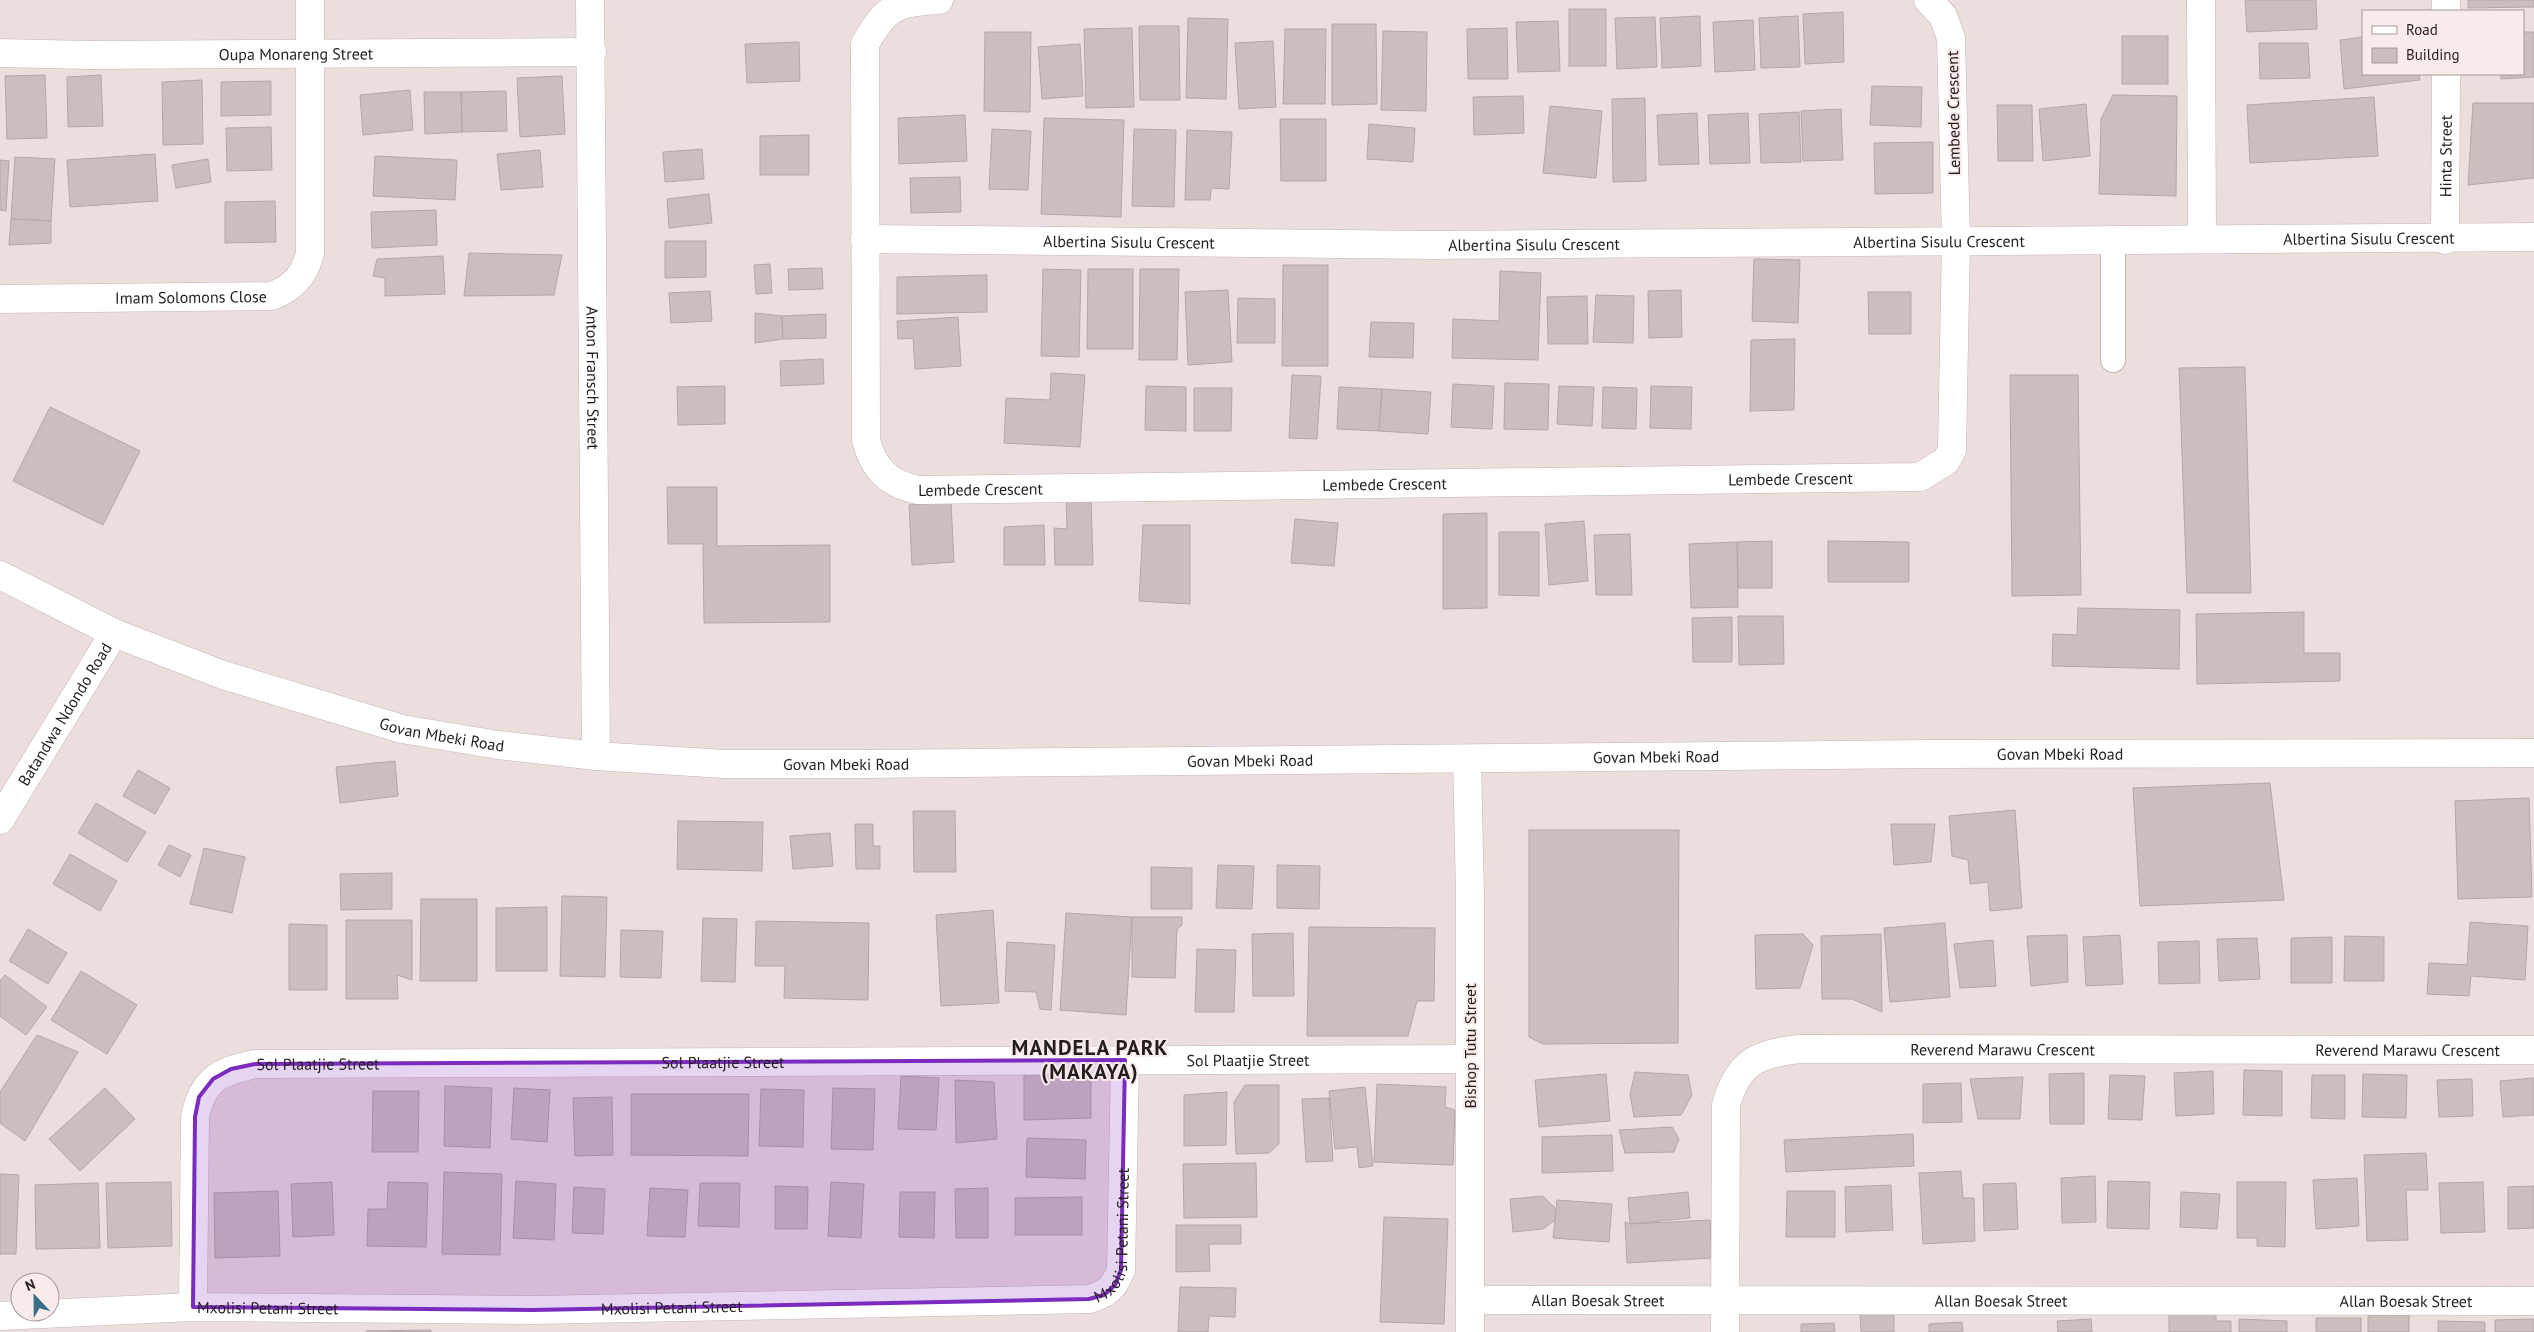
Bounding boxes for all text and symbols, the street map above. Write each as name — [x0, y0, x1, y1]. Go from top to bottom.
legend — [2362, 10, 2524, 75]
text: Road — [2406, 20, 2438, 39]
street label: Oupa Monareng Street — [219, 43, 374, 64]
text: Building — [2406, 45, 2460, 64]
street label: Lembede Crescent — [1942, 50, 1964, 175]
street label: Hinta Street — [2435, 114, 2456, 197]
street label: Albertina Sisulu Crescent — [2283, 228, 2455, 249]
street label: Albertina Sisulu Crescent — [1043, 231, 1215, 253]
street label: Albertina Sisulu Crescent — [1853, 231, 2025, 252]
street label: Albertina Sisulu Crescent — [1448, 234, 1620, 255]
street label: Imam Solomons Close — [115, 286, 267, 308]
street label: Anton Fransch Street — [582, 306, 604, 450]
street label: Lembede Crescent — [1728, 468, 1854, 489]
street label: Lembede Crescent — [1322, 473, 1448, 495]
street label: Lembede Crescent — [918, 478, 1044, 500]
street label: Batandwa Ndondo Road — [13, 639, 116, 789]
street label: Govan Mbeki Road — [377, 713, 505, 756]
street label: Govan Mbeki Road — [1997, 744, 2123, 764]
street label: Govan Mbeki Road — [1593, 746, 1719, 767]
street label: Govan Mbeki Road — [1187, 750, 1313, 771]
street label: Govan Mbeki Road — [783, 754, 909, 774]
street label: Bishop Tutu Street — [1460, 983, 1480, 1109]
district label: MANDELA PARK (MAKAYA) — [1012, 1034, 1168, 1085]
street label: Reverend Marawu Crescent — [1910, 1039, 2096, 1059]
street label: Reverend Marawu Crescent — [2315, 1040, 2501, 1060]
street label: Sol Plaatjie Street — [1187, 1050, 1310, 1070]
street label: Sol Plaatjie Street — [662, 1052, 785, 1072]
street label: Sol Plaatjie Street — [257, 1053, 380, 1074]
street label: Mxolisi Petani Street — [1091, 1167, 1133, 1307]
north arrow — [10, 1272, 60, 1322]
text: N — [22, 1275, 38, 1295]
street label: Allan Boesak Street — [1532, 1290, 1665, 1310]
street label: Allan Boesak Street — [1935, 1290, 2068, 1311]
street label: Allan Boesak Street — [2340, 1291, 2473, 1311]
street label: Mxolisi Petani Street — [601, 1296, 743, 1319]
street label: Mxolisi Petani Street — [197, 1297, 339, 1318]

